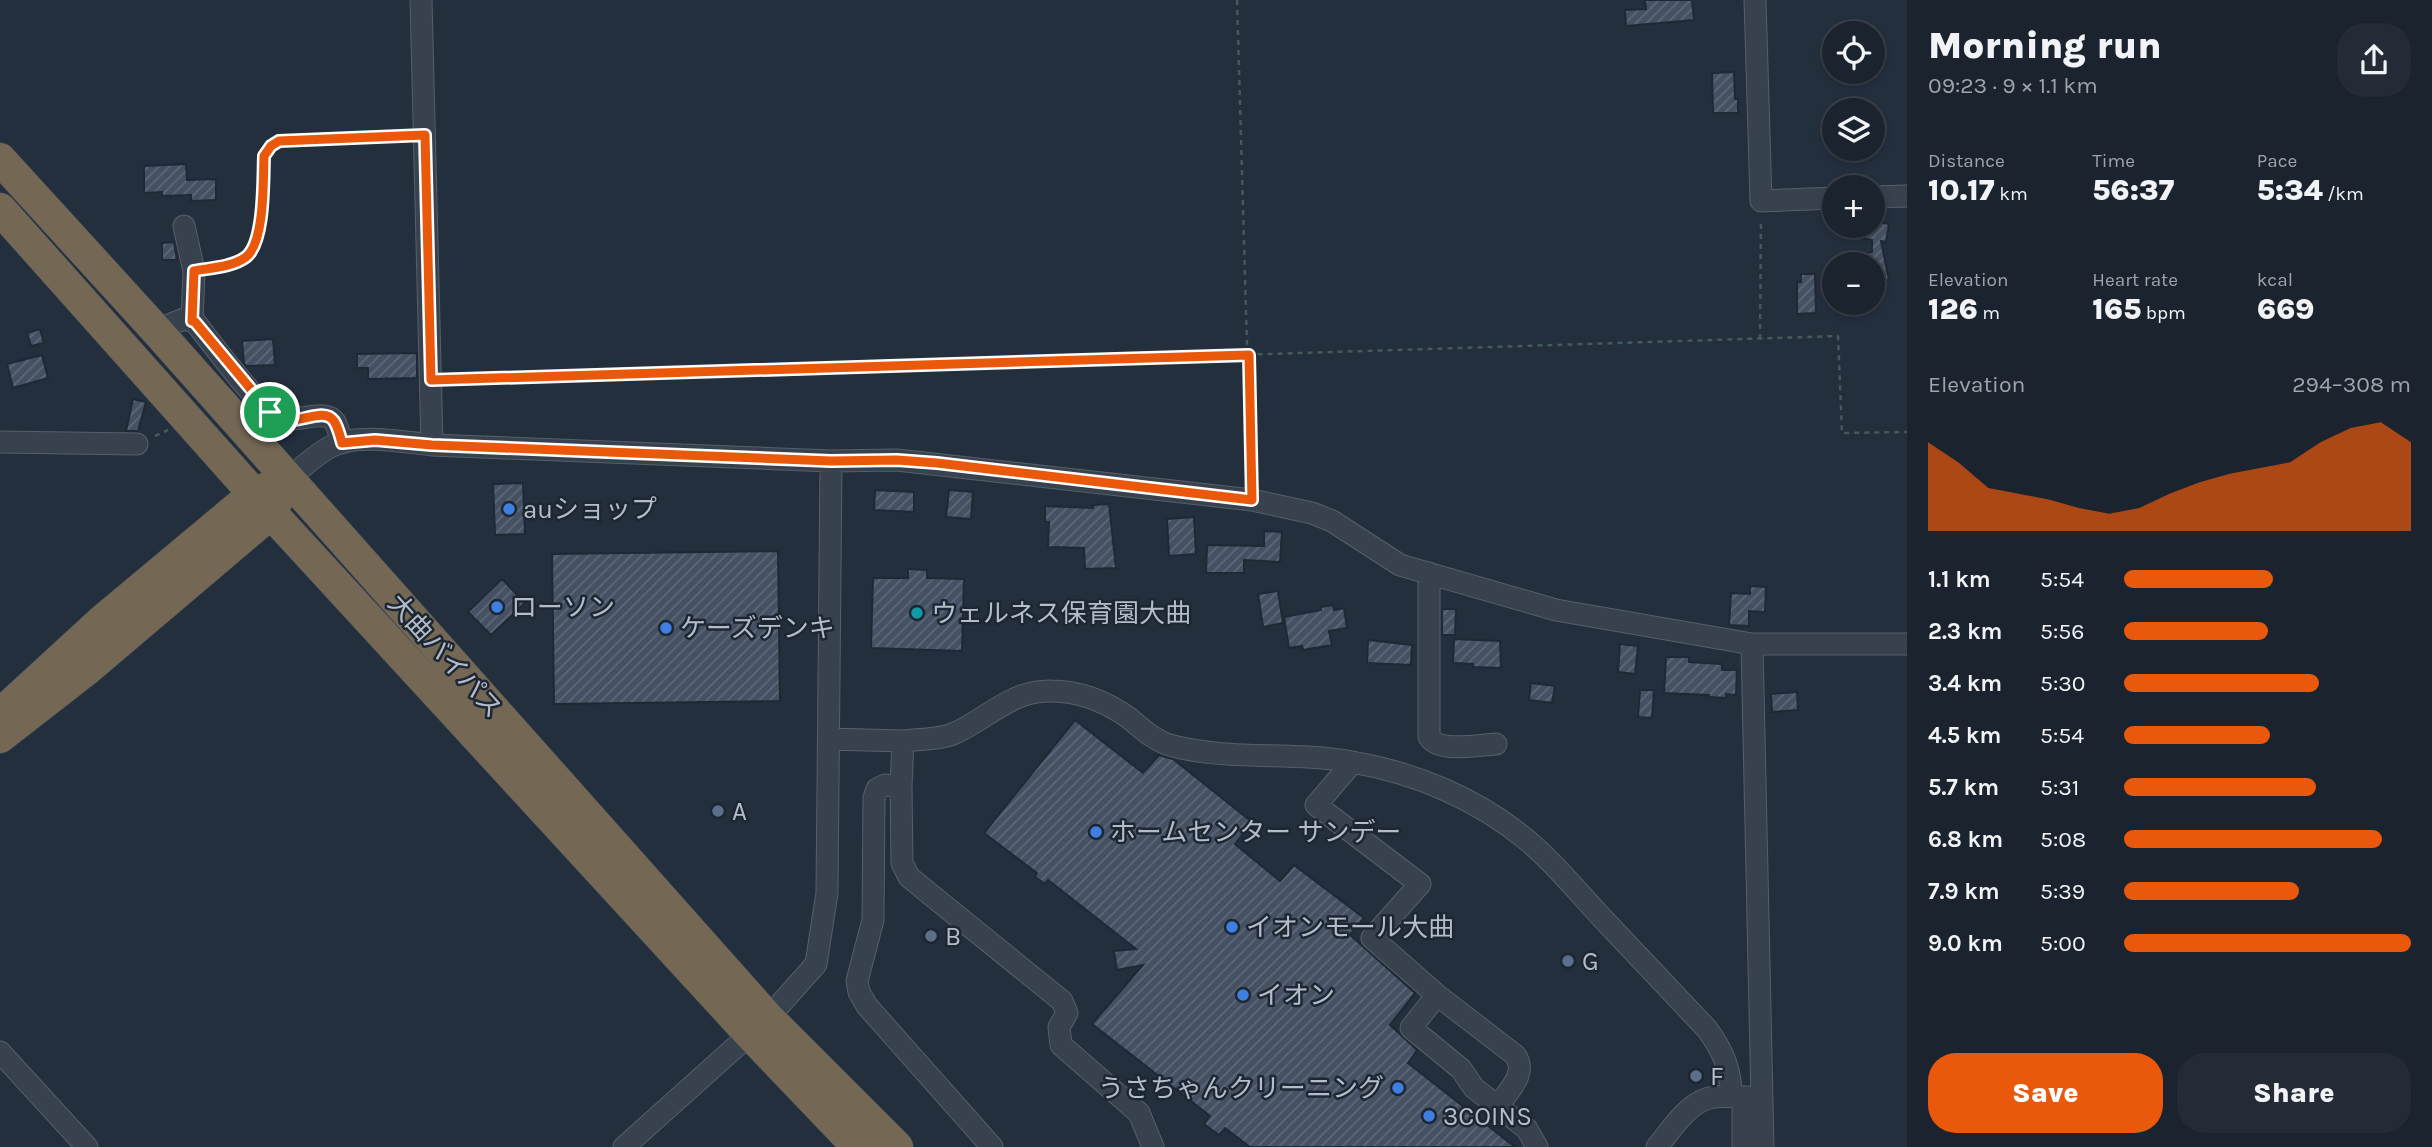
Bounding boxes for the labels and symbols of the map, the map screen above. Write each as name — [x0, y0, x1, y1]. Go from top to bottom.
pin — [240, 382, 300, 442]
place label: auショップ — [523, 494, 657, 525]
marker: auショップ — [501, 501, 517, 517]
street label: 大曲バイパス — [381, 588, 509, 724]
place label: ローソン — [511, 592, 615, 623]
place label: ウェルネス保育園大曲 — [931, 598, 1191, 629]
marker: ローソン — [489, 599, 505, 615]
marker: ウェルネス保育園大曲 — [909, 605, 925, 621]
place label: ケーズデンキ — [680, 613, 835, 644]
marker: ケーズデンキ — [658, 620, 674, 636]
place label: A — [732, 796, 747, 827]
marker: A — [710, 803, 726, 819]
place label: ホームセンター サンデー — [1110, 817, 1401, 848]
marker: ホームセンター サンデー — [1088, 824, 1104, 840]
place label: イオンモール大曲 — [1246, 912, 1454, 943]
marker: イオンモール大曲 — [1224, 919, 1240, 935]
place label: B — [945, 921, 961, 952]
marker: B — [923, 928, 939, 944]
place label: G — [1582, 946, 1599, 977]
marker: G — [1560, 953, 1576, 969]
place label: イオン — [1257, 980, 1335, 1011]
marker: イオン — [1235, 987, 1251, 1003]
place label: F — [1710, 1061, 1724, 1092]
marker: F — [1688, 1068, 1704, 1084]
place label: うさちゃんクリーニング — [1098, 1073, 1384, 1104]
marker: うさちゃんクリーニング — [1390, 1080, 1406, 1096]
place label: 3COINS — [1443, 1101, 1532, 1132]
marker: 3COINS — [1421, 1108, 1437, 1124]

